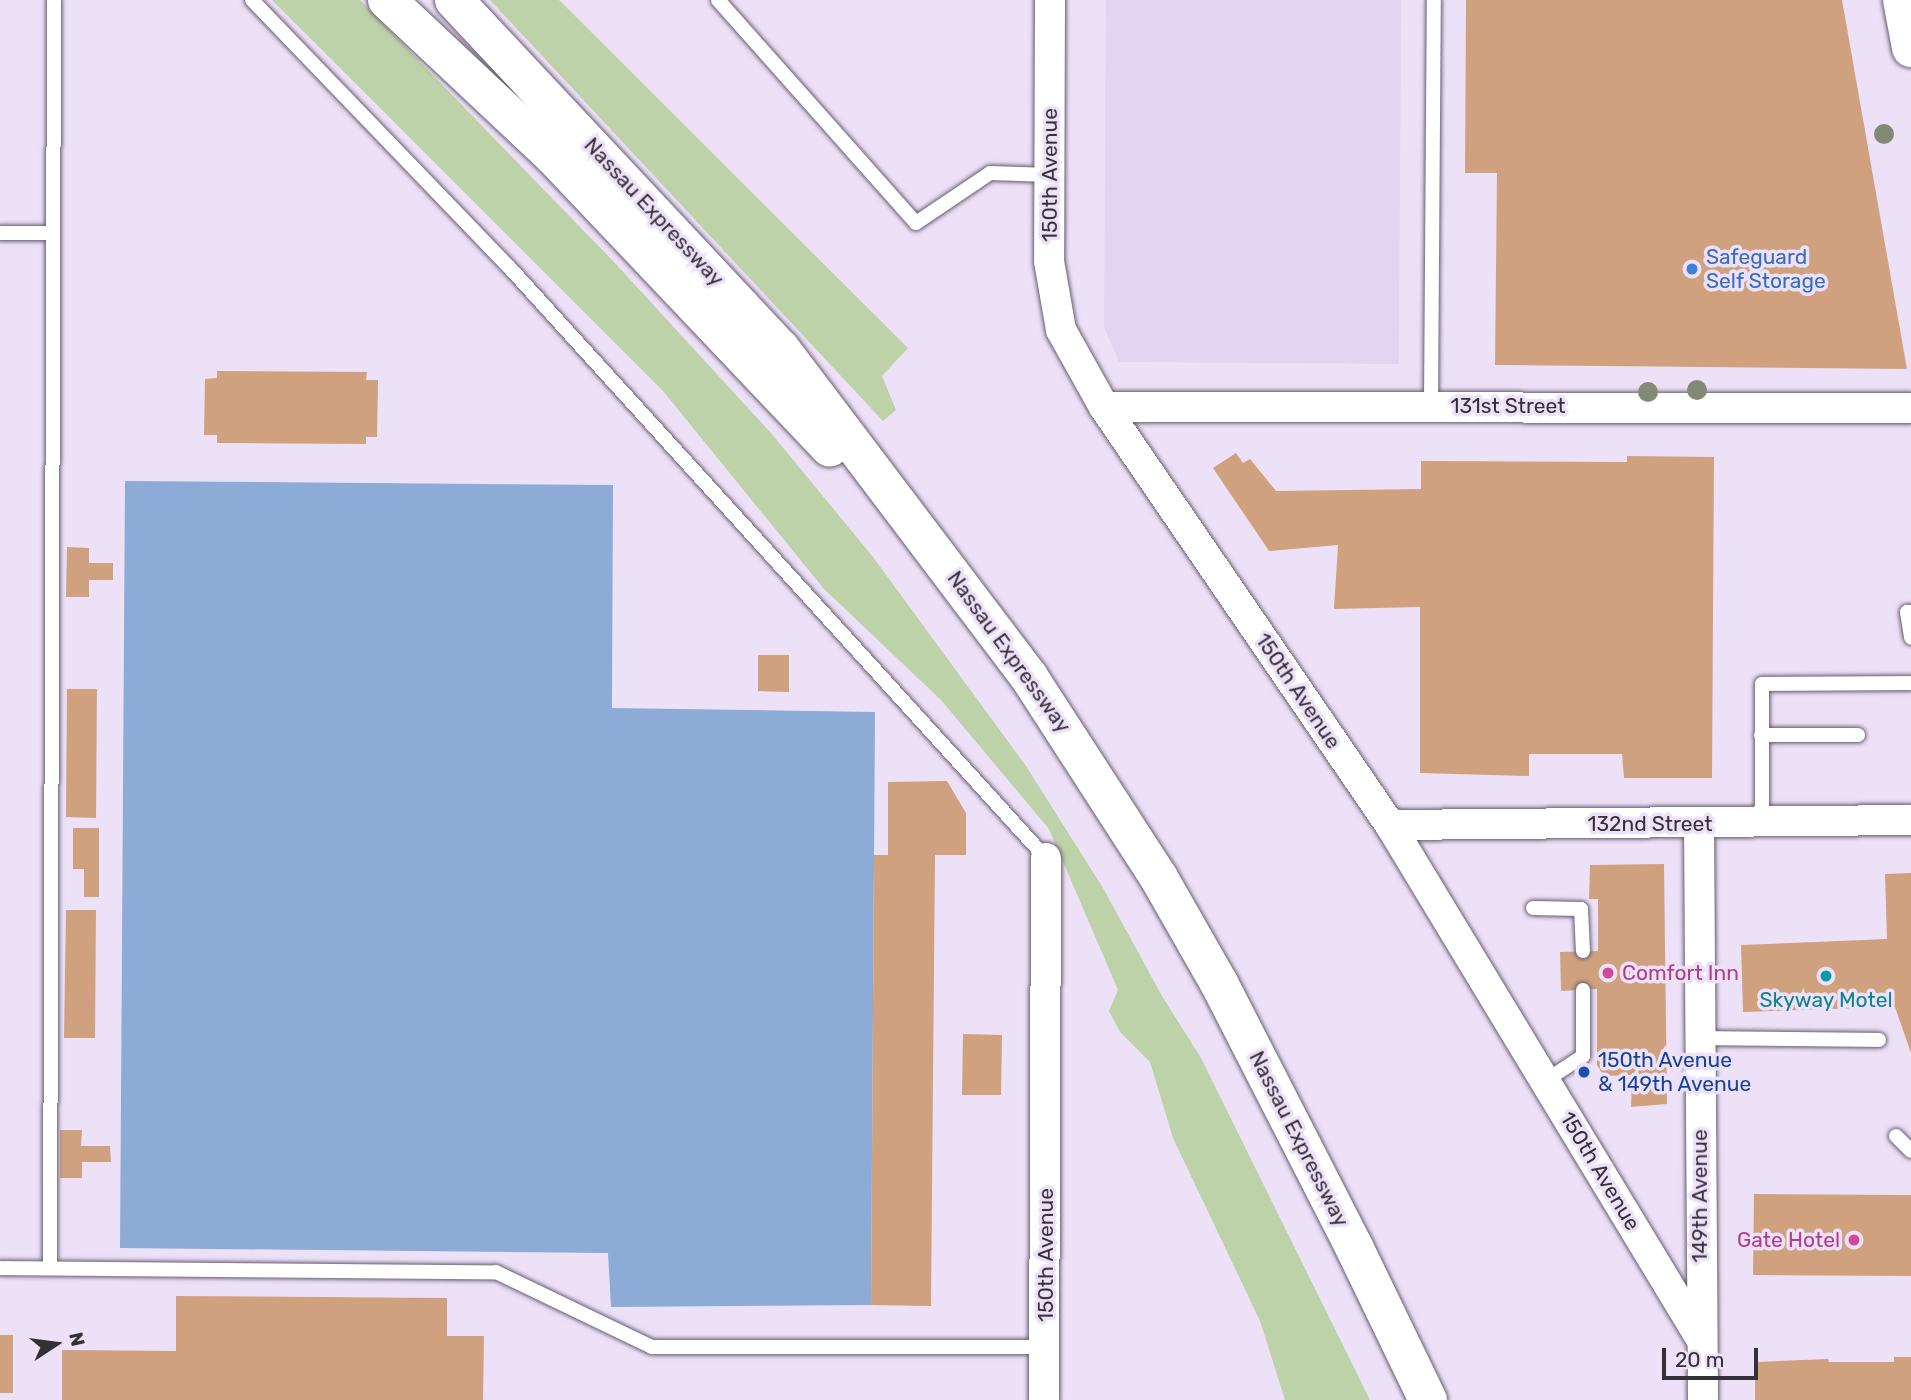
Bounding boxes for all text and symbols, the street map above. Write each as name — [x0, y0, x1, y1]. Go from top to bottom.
street label: 150th Avenue — [1037, 108, 1063, 242]
street label: Nassau Expressway — [579, 133, 729, 291]
place label: Safeguard Self Storage — [1706, 244, 1826, 294]
marker: Safeguard Self Storage — [1684, 261, 1700, 277]
street label: 131st Street — [1451, 393, 1565, 419]
street label: Nassau Expressway — [942, 566, 1076, 738]
street label: 150th Avenue — [1250, 628, 1346, 754]
street label: 132nd Street — [1587, 811, 1713, 837]
place label: Comfort Inn — [1622, 960, 1739, 986]
marker: Comfort Inn — [1600, 965, 1616, 981]
marker: Skyway Motel — [1818, 968, 1834, 984]
place label: Skyway Motel — [1759, 987, 1893, 1013]
street label: Nassau Expressway — [1244, 1047, 1354, 1231]
place label: 150th Avenue & 149th Avenue — [1598, 1047, 1752, 1097]
marker: 150th Avenue & 149th Avenue — [1576, 1064, 1592, 1080]
street label: 150th Avenue — [1555, 1107, 1645, 1235]
street label: 149th Avenue — [1687, 1129, 1713, 1263]
street label: 150th Avenue — [1033, 1188, 1059, 1322]
place label: Gate Hotel — [1737, 1227, 1840, 1253]
marker: Gate Hotel — [1846, 1232, 1862, 1248]
north arrow — [21, 1309, 91, 1379]
text: N — [64, 1330, 90, 1348]
scale bar — [1666, 1334, 1762, 1378]
text: 20 m — [1675, 1347, 1724, 1372]

